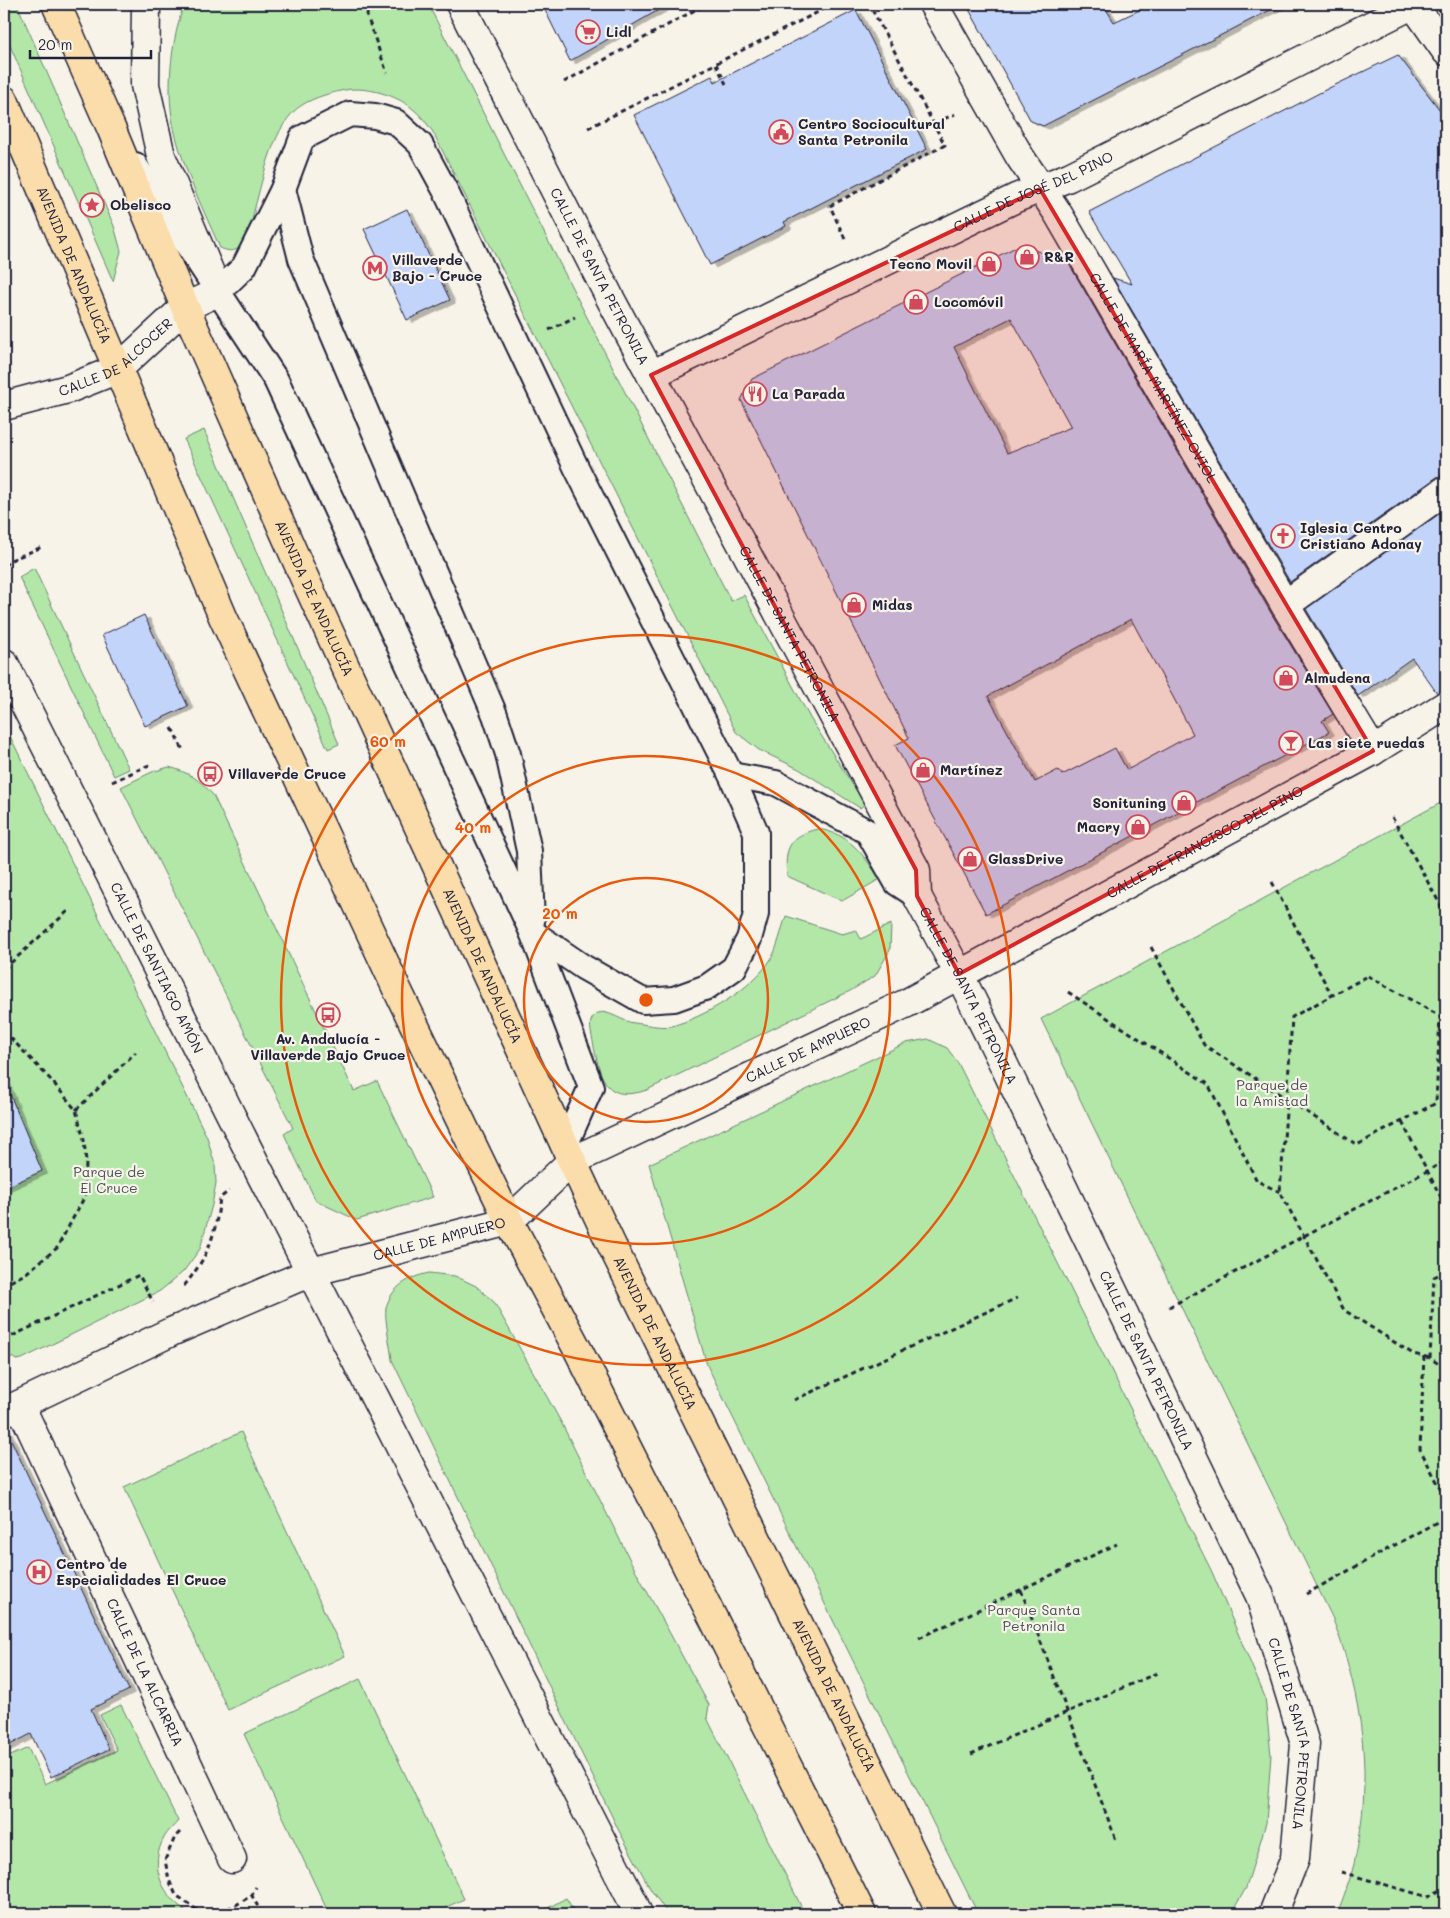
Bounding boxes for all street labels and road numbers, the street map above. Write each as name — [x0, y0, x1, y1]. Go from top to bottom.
street label: CALLE DE JOSÉ DEL PINO — [950, 146, 1116, 236]
street label: AVENIDA DE ANDALUCÍA — [33, 183, 116, 346]
street label: CALLE DE SANTA PETRONILA — [546, 184, 654, 368]
street label: CALLE DE MARÍA MARTÍNEZ OVIOL — [1085, 269, 1222, 487]
street label: CALLE DE ALCOCER — [56, 313, 176, 400]
street label: AVENIDA DE ANDALUCÍA — [271, 517, 358, 679]
street label: CALLE DE SANTA PETRONILA — [735, 542, 845, 725]
street label: CALLE DE FRANCISCO DEL PINO — [1103, 780, 1306, 902]
street label: CALLE DE SANTIAGO AMÓN — [107, 879, 208, 1056]
street label: AVENIDA DE ANDALUCÍA — [439, 885, 527, 1046]
street label: CALLE DE SANTA PETRONILA — [915, 903, 1022, 1087]
street label: CALLE DE AMPUERO — [742, 1012, 873, 1087]
street label: CALLE DE AMPUERO — [371, 1212, 507, 1265]
street label: AVENIDA DE ANDALUCÍA — [610, 1253, 701, 1413]
street label: CALLE DE SANTA PETRONILA — [1095, 1267, 1198, 1453]
street label: CALLE DE LA ALCARRIA — [103, 1595, 188, 1749]
street label: AVENIDA DE ANDALUCÍA — [788, 1615, 880, 1775]
street label: CALLE DE SANTA PETRONILA — [1264, 1635, 1316, 1831]

